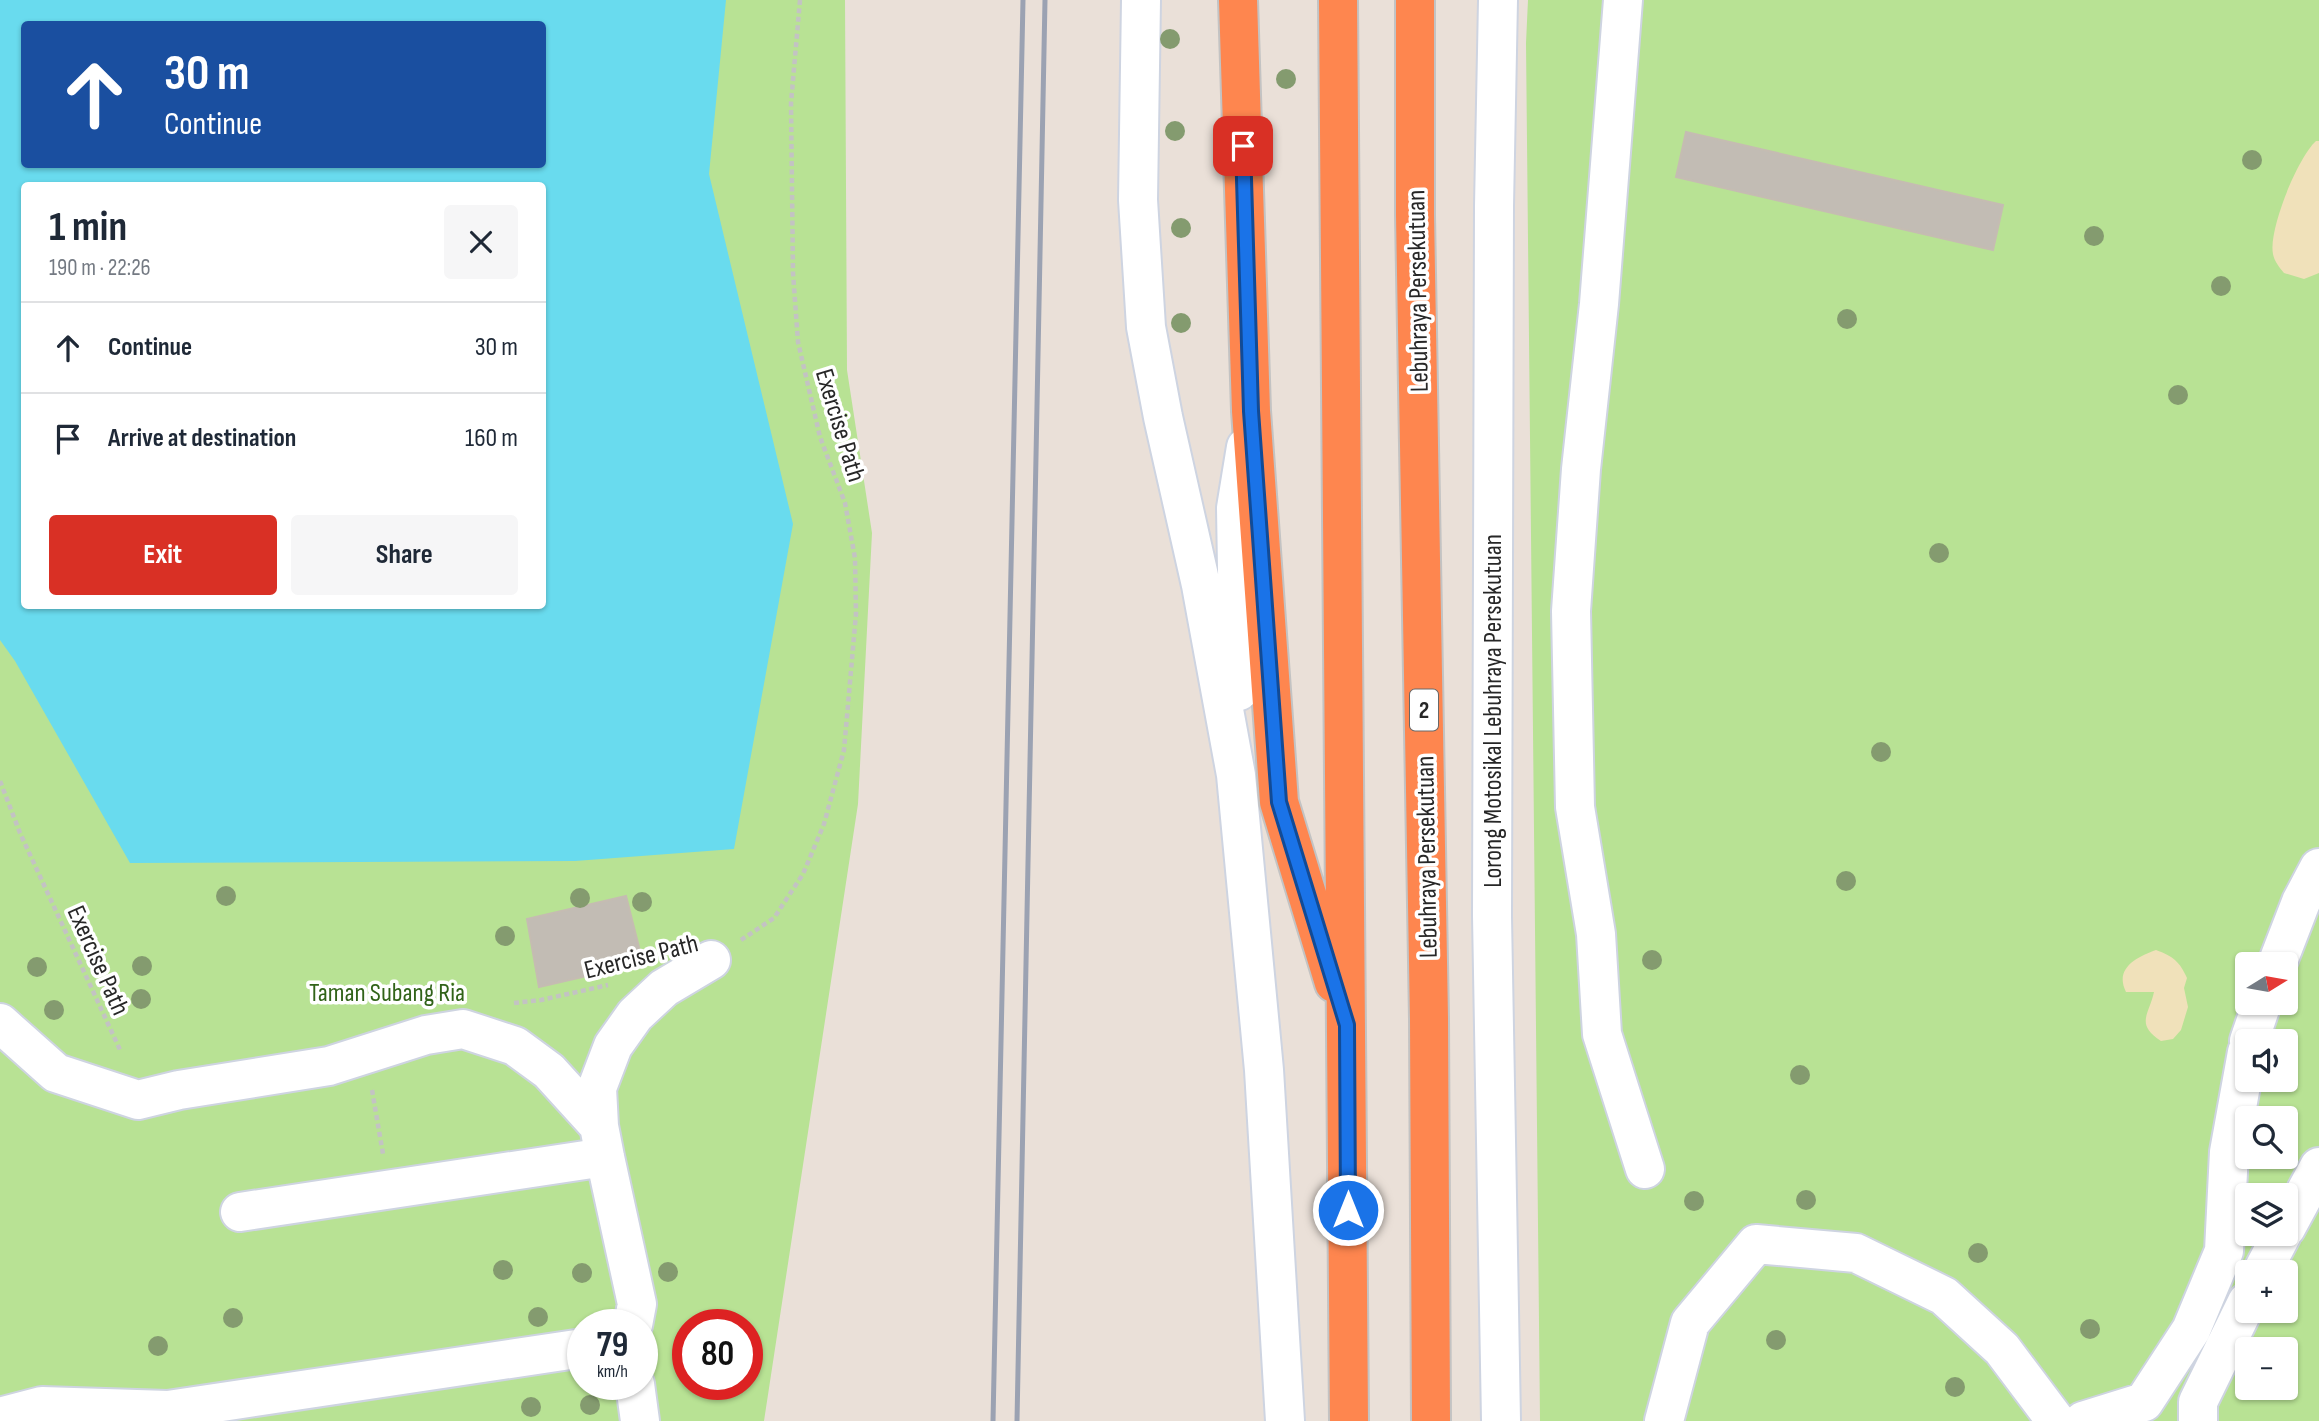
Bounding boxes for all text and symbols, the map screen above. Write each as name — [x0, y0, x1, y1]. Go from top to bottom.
text: 30 m — [164, 45, 249, 104]
icon: ahead — [49, 49, 140, 140]
text: Continue — [164, 105, 262, 144]
pin — [1213, 116, 1273, 176]
icon: arrive — [1224, 127, 1262, 165]
street label: Lebuhraya Persekutuan — [1401, 190, 1436, 392]
text: 1 min — [49, 202, 127, 253]
button: close — [444, 205, 518, 279]
text: 190 m · 22:26 — [49, 254, 151, 282]
icon: ahead — [49, 329, 87, 367]
text: Continue — [108, 332, 192, 363]
text: 30 m — [475, 332, 518, 363]
street label: Exercise Path — [808, 365, 871, 486]
icon: arrive — [49, 420, 87, 458]
text: Arrive at destination — [108, 423, 296, 454]
text: 160 m — [465, 423, 518, 454]
button: Exit — [49, 515, 277, 595]
button: Share — [291, 515, 518, 595]
street label: Lorong Motosikal Lebuhraya Persekutuan — [1478, 534, 1509, 888]
road number: 2 — [1410, 690, 1438, 730]
street label: Lebuhraya Persekutuan — [1410, 756, 1445, 958]
street label: Exercise Path — [60, 901, 135, 1020]
street label: Exercise Path — [581, 928, 702, 987]
north arrow — [2235, 952, 2298, 1015]
map controls — [2235, 952, 2298, 1400]
park label: Taman Subang Ria — [309, 978, 465, 1009]
button: sound — [2235, 1029, 2298, 1092]
button: search — [2235, 1106, 2298, 1169]
position arrow — [1311, 1173, 1385, 1247]
button: layers — [2235, 1183, 2298, 1246]
button: + — [2235, 1260, 2298, 1323]
speed limit sign: 80 — [672, 1309, 763, 1400]
text: 79 — [597, 1324, 628, 1367]
button: − — [2235, 1337, 2298, 1400]
text: km/h — [597, 1361, 628, 1382]

